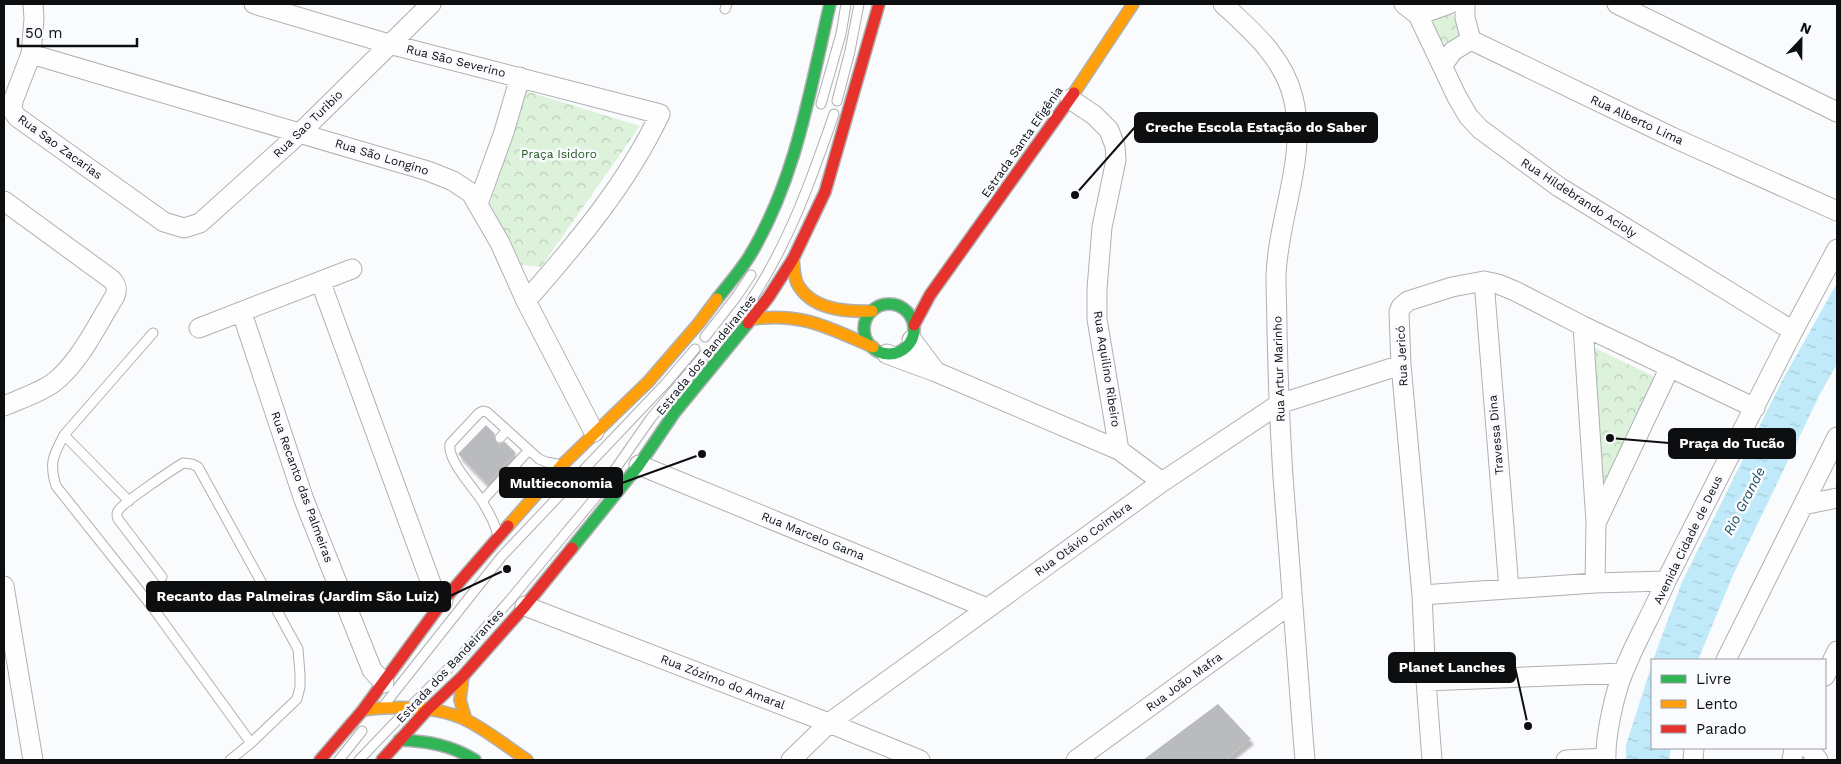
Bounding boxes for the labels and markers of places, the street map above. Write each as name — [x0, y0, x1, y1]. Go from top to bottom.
callout: Creche Escola Estação do Saber — [1135, 113, 1377, 142]
callout: Praça do Tucão — [1669, 429, 1795, 458]
callout: Multieconomia — [500, 468, 622, 497]
callout: Recanto das Palmeiras (Jardim São Luiz) — [147, 582, 450, 611]
callout: Planet Lanches — [1389, 653, 1515, 682]

